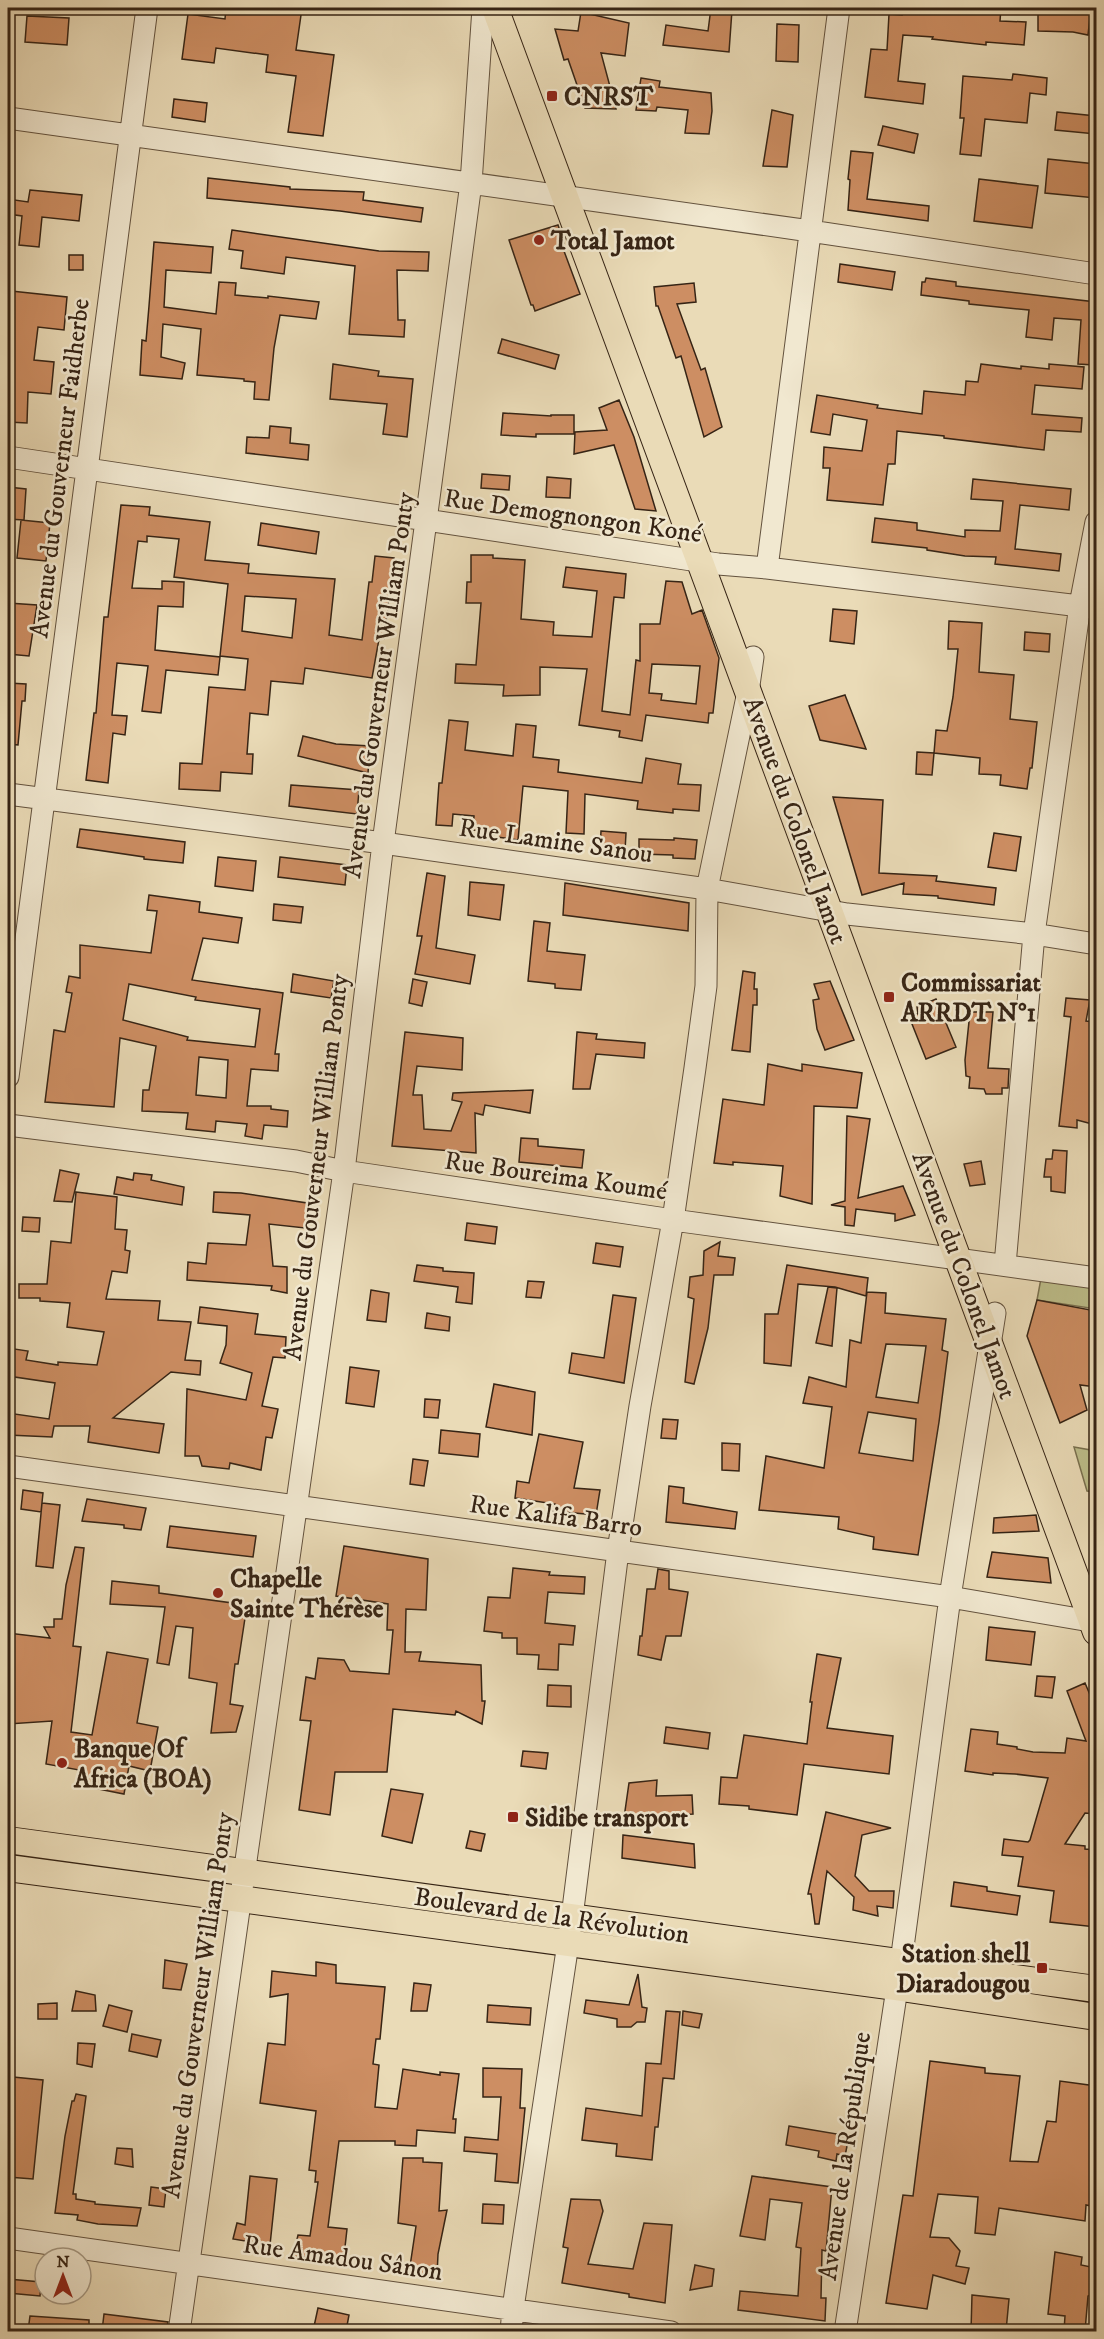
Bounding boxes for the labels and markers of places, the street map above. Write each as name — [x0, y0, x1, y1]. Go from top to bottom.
place label: CNRST — [564, 81, 654, 114]
marker: CNRST — [545, 89, 559, 103]
place label: Total Jamot — [550, 225, 675, 258]
marker: Total Jamot — [532, 233, 546, 247]
place label: Commissariat ARRDT N°1 — [900, 967, 1042, 1030]
marker: Commissariat ARRDT N°1 — [882, 990, 896, 1004]
place label: Chapelle Sainte Thérèse — [230, 1563, 384, 1626]
marker: Chapelle Sainte Thérèse — [211, 1586, 225, 1600]
place label: Banque Of Africa (BOA) — [73, 1733, 212, 1796]
marker: Banque Of Africa (BOA) — [55, 1756, 69, 1770]
place label: Sidibe transport — [525, 1802, 689, 1835]
marker: Sidibe transport — [506, 1810, 520, 1824]
place label: Station shell Diaradougou — [896, 1938, 1031, 2001]
marker: Station shell Diaradougou — [1035, 1961, 1049, 1975]

